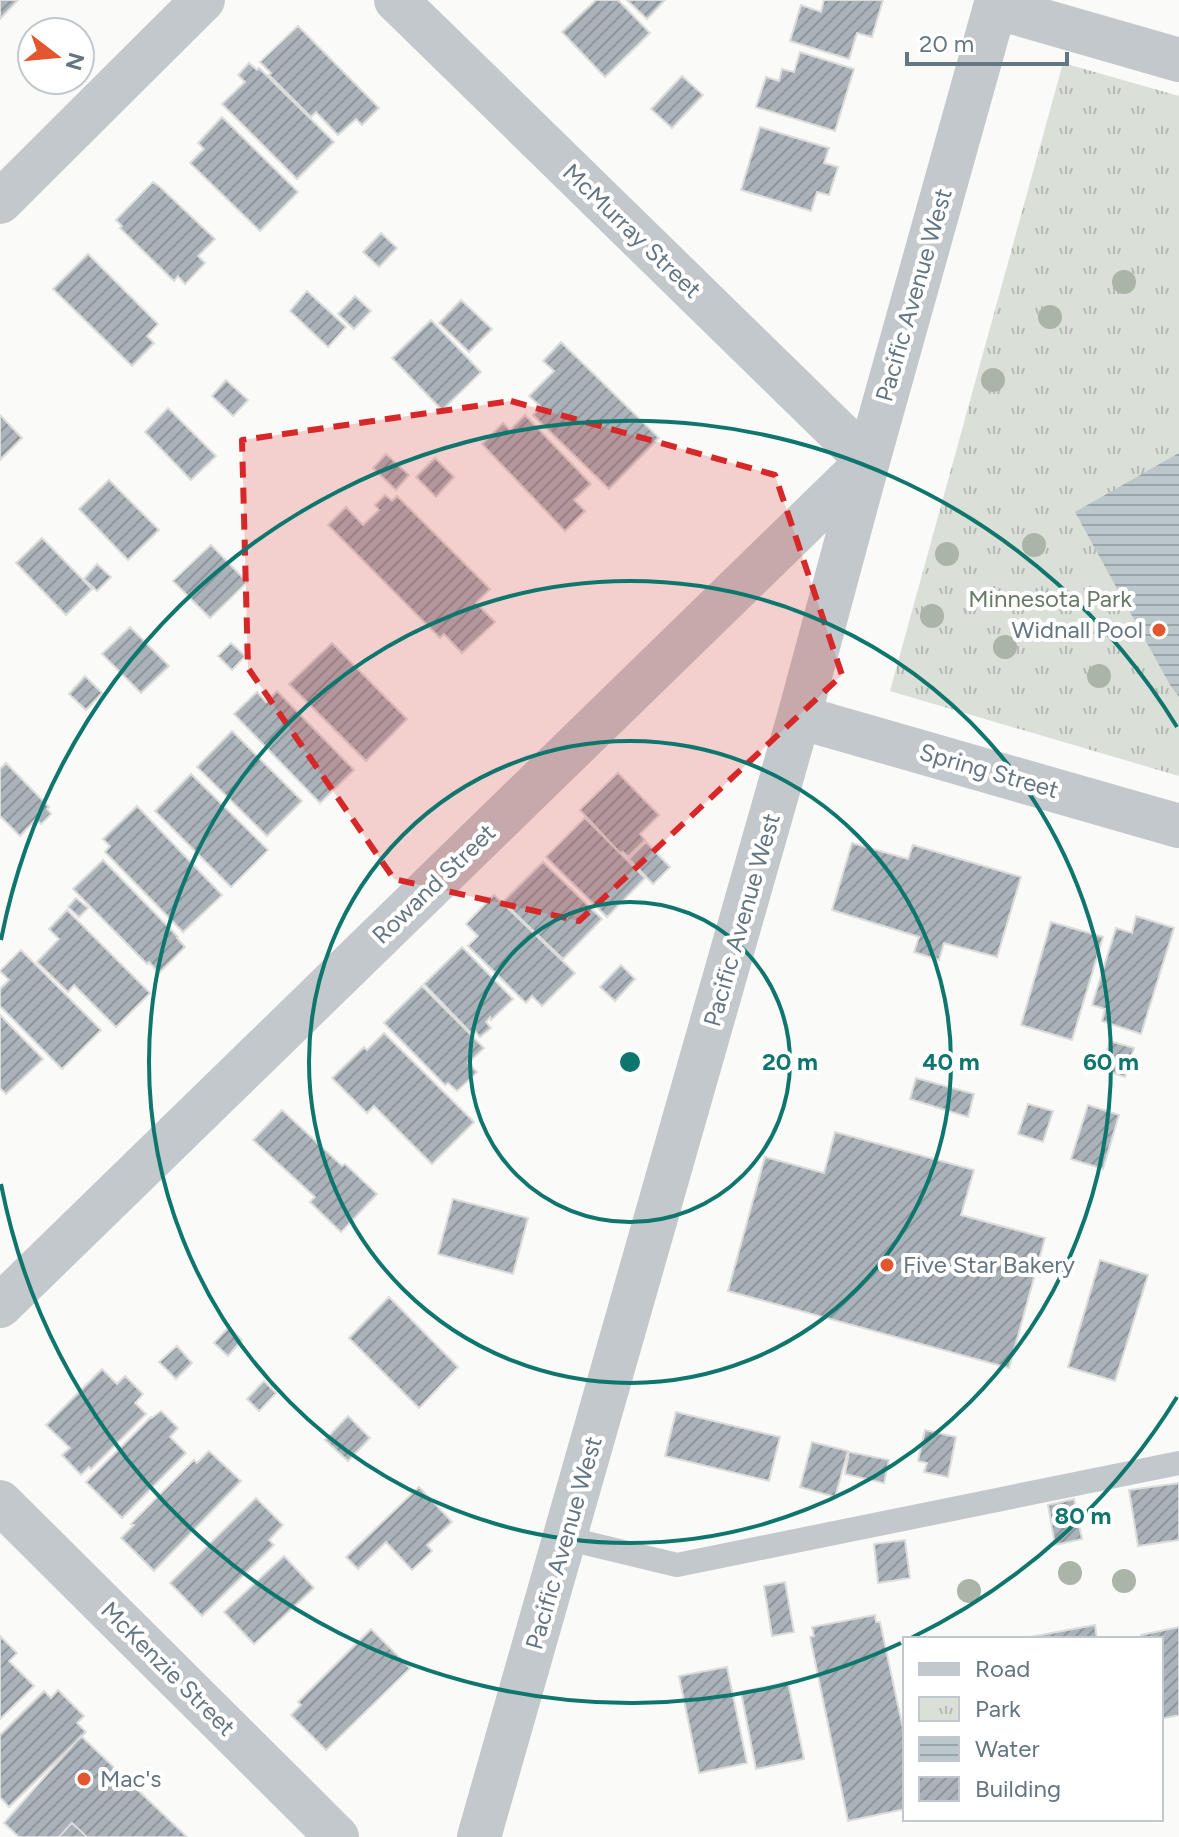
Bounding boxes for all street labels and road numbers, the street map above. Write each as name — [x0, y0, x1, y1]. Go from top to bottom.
street label: McMurray Street — [557, 157, 708, 304]
street label: Pacific Avenue West — [869, 185, 958, 405]
street label: Spring Street — [916, 737, 1062, 804]
street label: Pacific Avenue West — [697, 810, 786, 1030]
street label: Rowand Street — [366, 818, 501, 950]
street label: Pacific Avenue West — [519, 1433, 608, 1653]
street label: McKenzie Street — [95, 1596, 241, 1742]

